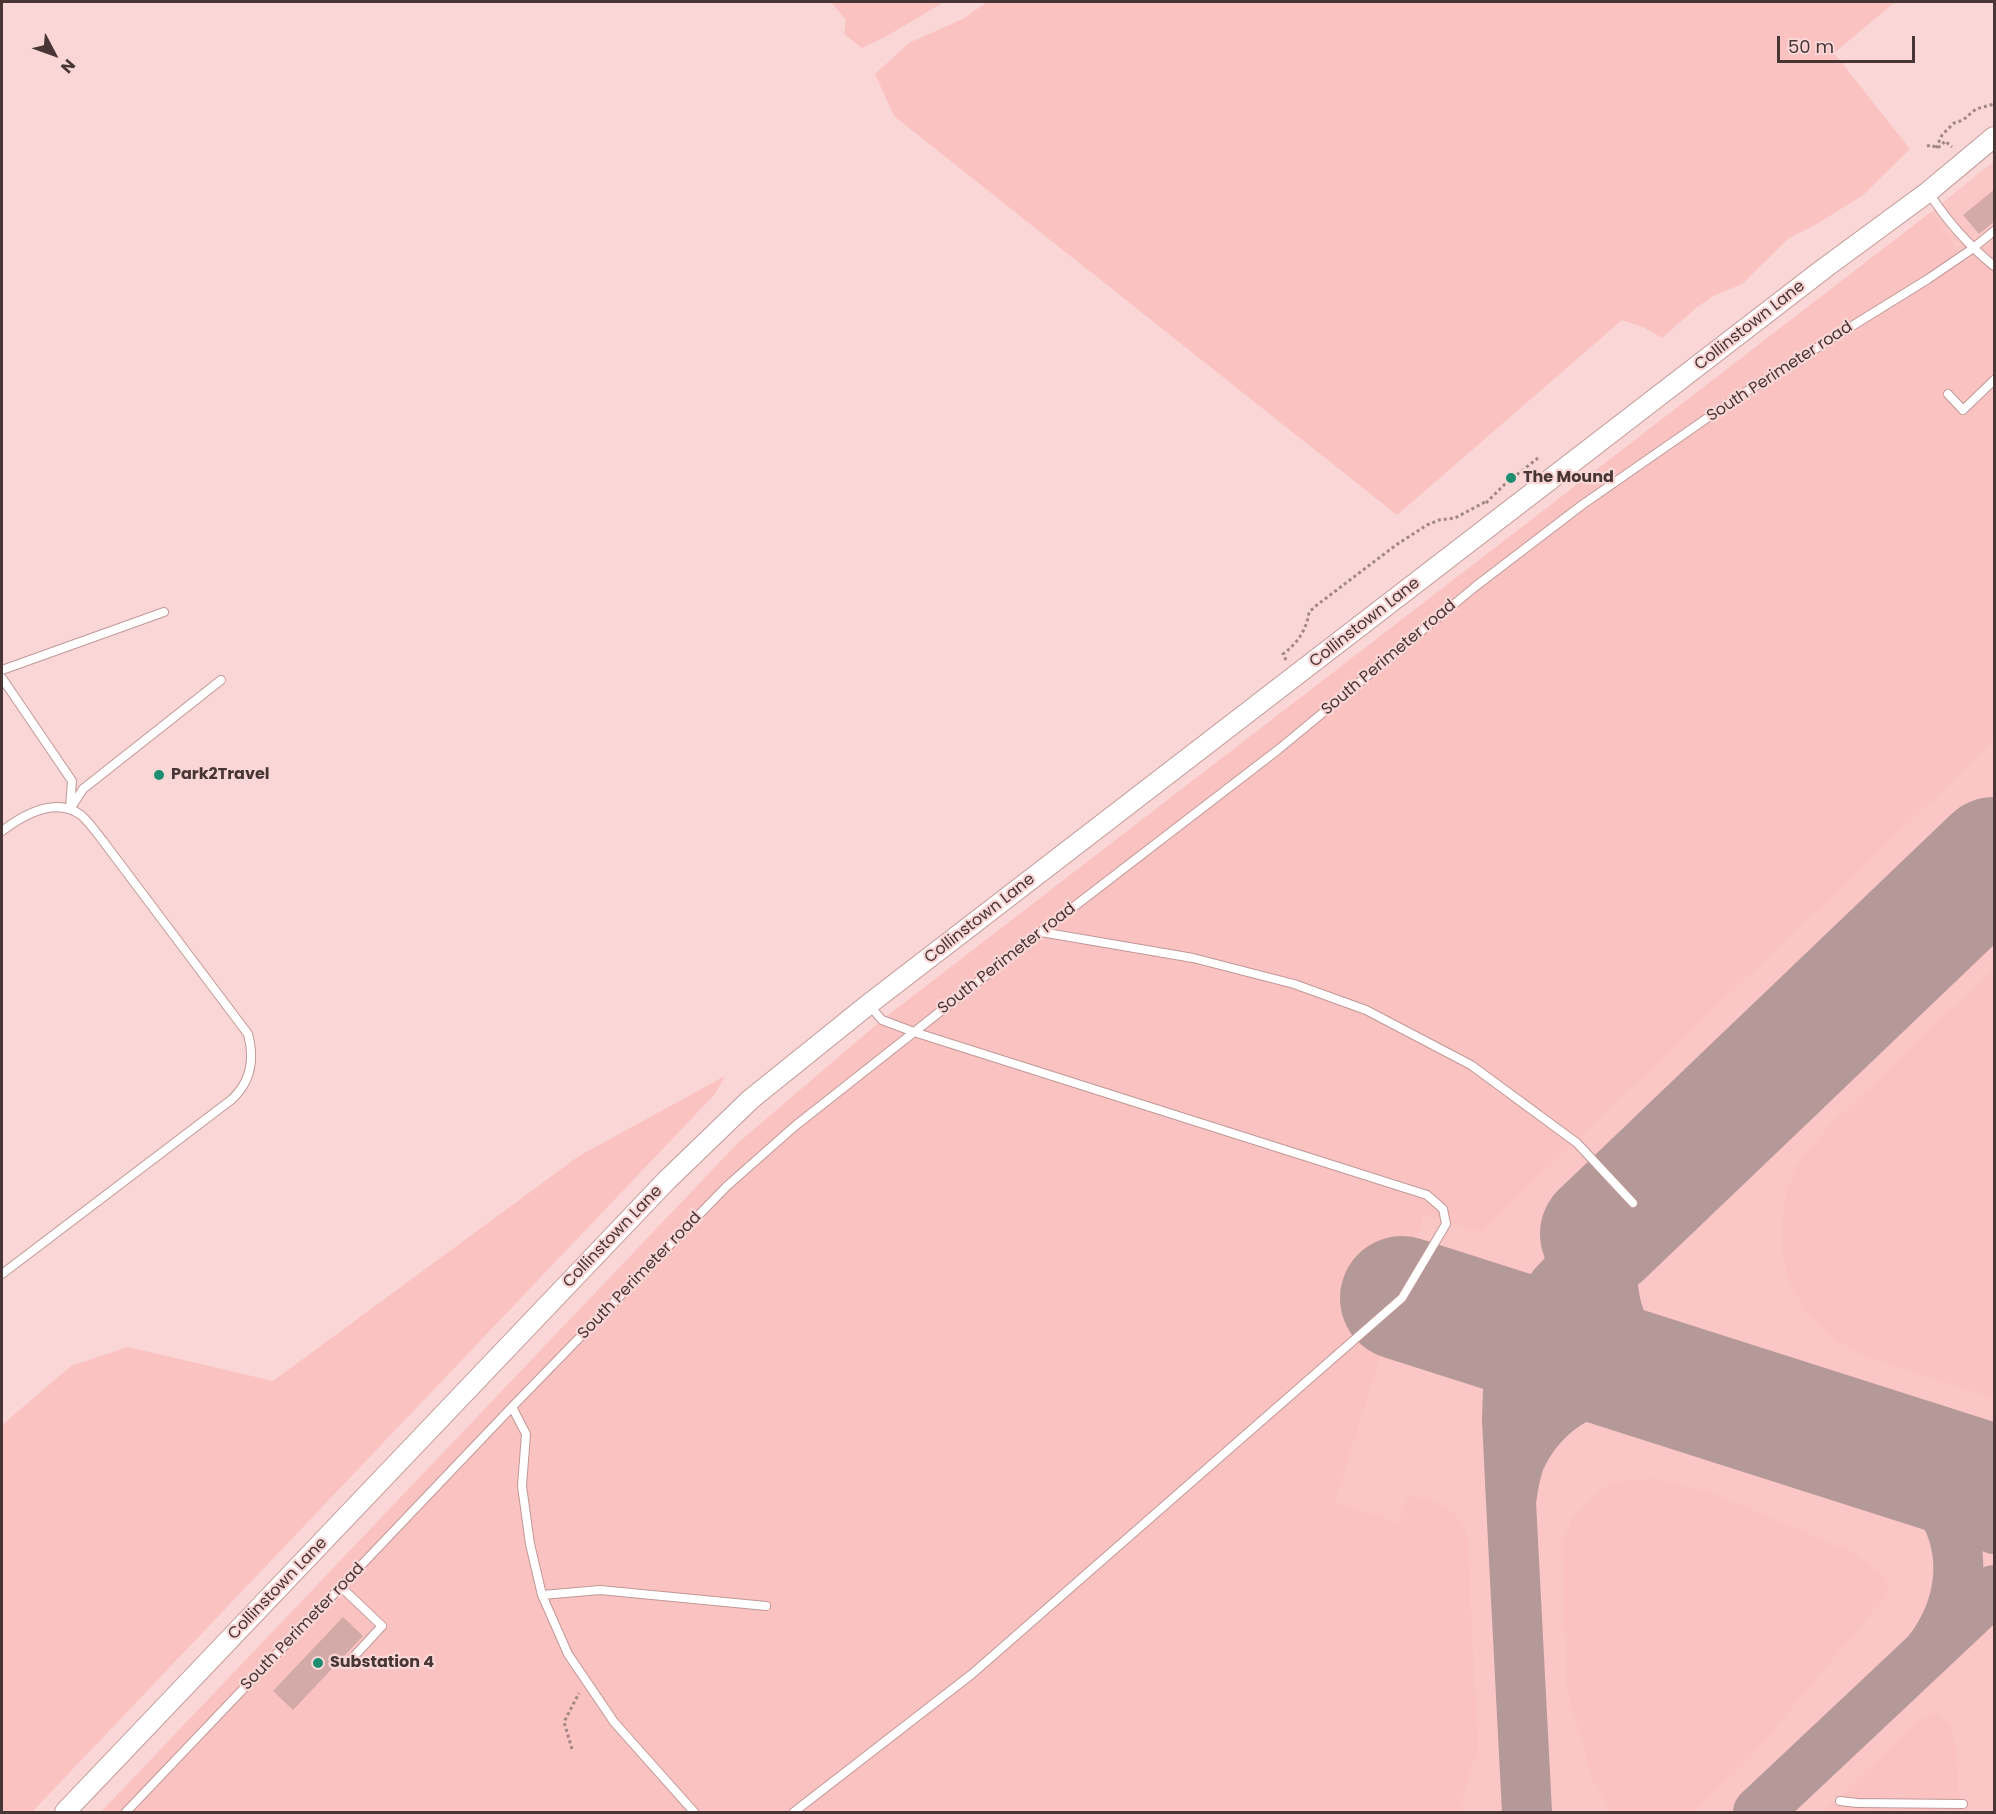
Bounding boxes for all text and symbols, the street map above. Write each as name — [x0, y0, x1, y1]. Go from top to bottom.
north arrow — [24, 24, 84, 84]
scale bar — [1780, 24, 1918, 62]
text: 50 m — [1788, 34, 1834, 59]
text: N — [55, 54, 81, 78]
street label: Collinstown Lane — [1691, 277, 1809, 375]
street label: South Perimeter road — [1704, 318, 1856, 426]
place label: The Mound — [1523, 468, 1614, 488]
marker: The Mound — [1504, 471, 1518, 485]
street label: Collinstown Lane — [1306, 574, 1424, 672]
street label: South Perimeter road — [1318, 596, 1460, 720]
place label: Park2Travel — [171, 765, 269, 785]
marker: Park2Travel — [152, 768, 166, 782]
street label: Collinstown Lane — [921, 870, 1039, 968]
street label: South Perimeter road — [934, 899, 1080, 1019]
street label: Collinstown Lane — [559, 1182, 667, 1292]
street label: South Perimeter road — [574, 1208, 706, 1344]
street label: Collinstown Lane — [224, 1534, 332, 1644]
street label: South Perimeter road — [237, 1559, 369, 1695]
place label: Substation 4 — [330, 1653, 434, 1673]
marker: Substation 4 — [311, 1656, 325, 1670]

